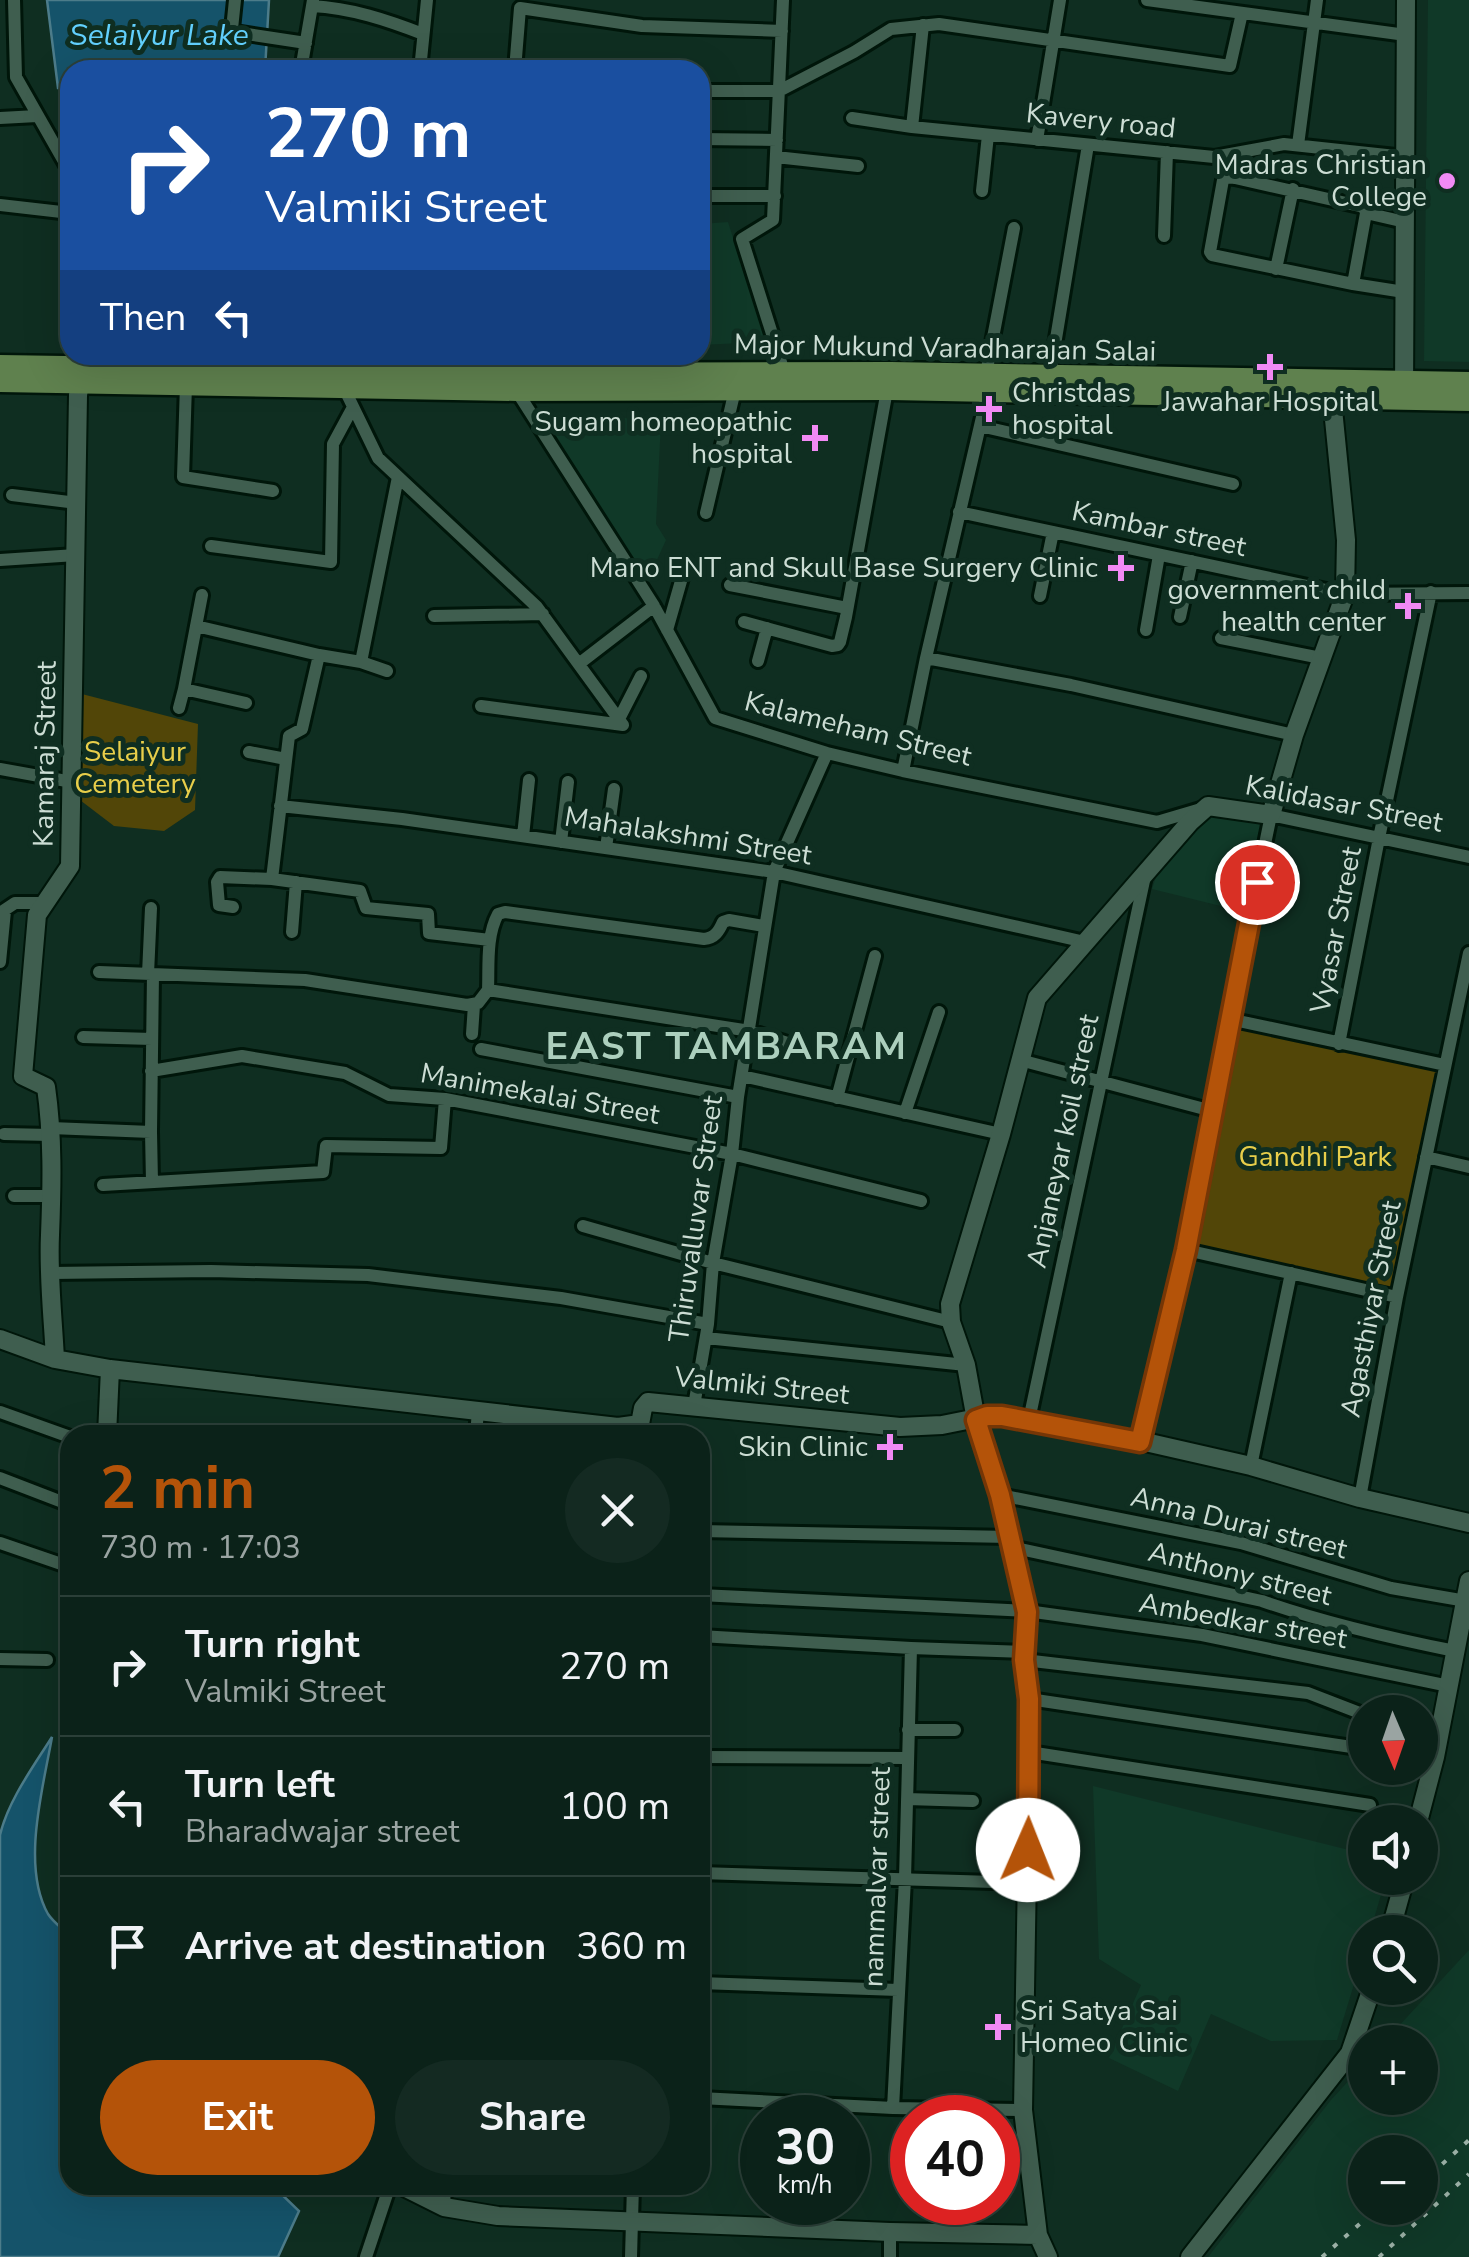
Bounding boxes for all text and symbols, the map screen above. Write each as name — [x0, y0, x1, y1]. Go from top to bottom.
water label: Selaiyur Lake — [69, 15, 249, 56]
text: 270 m — [265, 86, 471, 182]
street label: Kavery road — [1024, 94, 1178, 148]
icon: right — [100, 100, 230, 230]
place label: Madras Christian College — [1215, 146, 1427, 216]
marker: Madras Christian College — [1436, 170, 1458, 192]
text: Valmiki Street — [265, 177, 547, 238]
icon: left — [206, 290, 261, 345]
text: Then — [100, 292, 186, 343]
street label: Major Mukund Varadharajan Salai — [734, 325, 1156, 371]
marker: Jawahar Hospital — [1257, 354, 1283, 380]
place label: Christdas hospital — [1012, 374, 1131, 444]
place label: Jawahar Hospital — [1161, 383, 1379, 421]
marker: Christdas hospital — [976, 396, 1002, 422]
place label: Sugam homeopathic hospital — [534, 403, 793, 473]
marker: Sugam homeopathic hospital — [802, 425, 828, 451]
street label: Kambar street — [1068, 492, 1250, 566]
place label: Mano ENT and Skull Base Surgery Clinic — [590, 549, 1098, 587]
marker: Mano ENT and Skull Base Surgery Clinic — [1108, 555, 1134, 581]
place label: government child health center — [1168, 571, 1386, 641]
marker: government child health center — [1395, 593, 1421, 619]
street label: Kamaraj Street — [24, 660, 66, 847]
street label: Kalameham Street — [741, 682, 976, 776]
park label: Selaiyur Cemetery — [74, 733, 196, 803]
street label: Kalidasar Street — [1242, 766, 1446, 842]
street label: Mahalakshmi Street — [562, 798, 815, 874]
pin — [1215, 840, 1300, 925]
street label: Vyasar Street — [1301, 843, 1371, 1018]
icon: arrive — [1230, 855, 1285, 910]
street label: Anjaneyar koil street — [1018, 1011, 1108, 1271]
district label: EAST TAMBARAM — [546, 1021, 908, 1072]
street label: Manimekalai Street — [418, 1054, 663, 1134]
street label: Thiruvalluvar Street — [660, 1093, 732, 1345]
park label: Gandhi Park — [1239, 1138, 1392, 1176]
street label: Agasthiyar Street — [1331, 1197, 1411, 1420]
street label: Valmiki Street — [672, 1358, 851, 1414]
place label: Skin Clinic — [738, 1428, 868, 1466]
marker: Skin Clinic — [877, 1434, 903, 1460]
text: 2 min — [100, 1447, 255, 1529]
button: close — [565, 1458, 670, 1563]
street label: Anna Durai street — [1127, 1478, 1351, 1568]
text: 730 m · 17:03 — [100, 1526, 301, 1569]
street label: Anthony street — [1144, 1533, 1336, 1615]
street label: Ambedkar street — [1136, 1584, 1350, 1658]
text: Turn right — [185, 1619, 360, 1670]
icon: right — [100, 1639, 155, 1694]
text: 270 m — [559, 1641, 670, 1692]
text: Valmiki Street — [185, 1670, 385, 1713]
north arrow — [1348, 1695, 1438, 1785]
map controls — [1348, 1695, 1438, 2225]
text: Turn left — [185, 1759, 335, 1810]
street label: nammalvar street — [854, 1766, 900, 1988]
icon: left — [100, 1779, 155, 1834]
text: 100 m — [559, 1781, 670, 1832]
position arrow — [976, 1798, 1080, 1902]
button: sound — [1348, 1805, 1438, 1895]
text: Bharadwajar street — [185, 1810, 459, 1853]
button: search — [1348, 1915, 1438, 2005]
icon: arrive — [100, 1919, 155, 1974]
text: Arrive at destination — [185, 1921, 546, 1972]
text: 360 m — [576, 1921, 687, 1972]
place label: Sri Satya Sai Homeo Clinic — [1020, 1992, 1188, 2062]
marker: Sri Satya Sai Homeo Clinic — [985, 2014, 1011, 2040]
button: + — [1348, 2025, 1438, 2115]
button: Exit — [100, 2060, 375, 2175]
button: Share — [395, 2060, 670, 2175]
speed limit sign: 40 — [890, 2095, 1020, 2225]
text: 30 — [775, 2113, 835, 2182]
button: − — [1348, 2135, 1438, 2225]
text: km/h — [777, 2168, 833, 2202]

